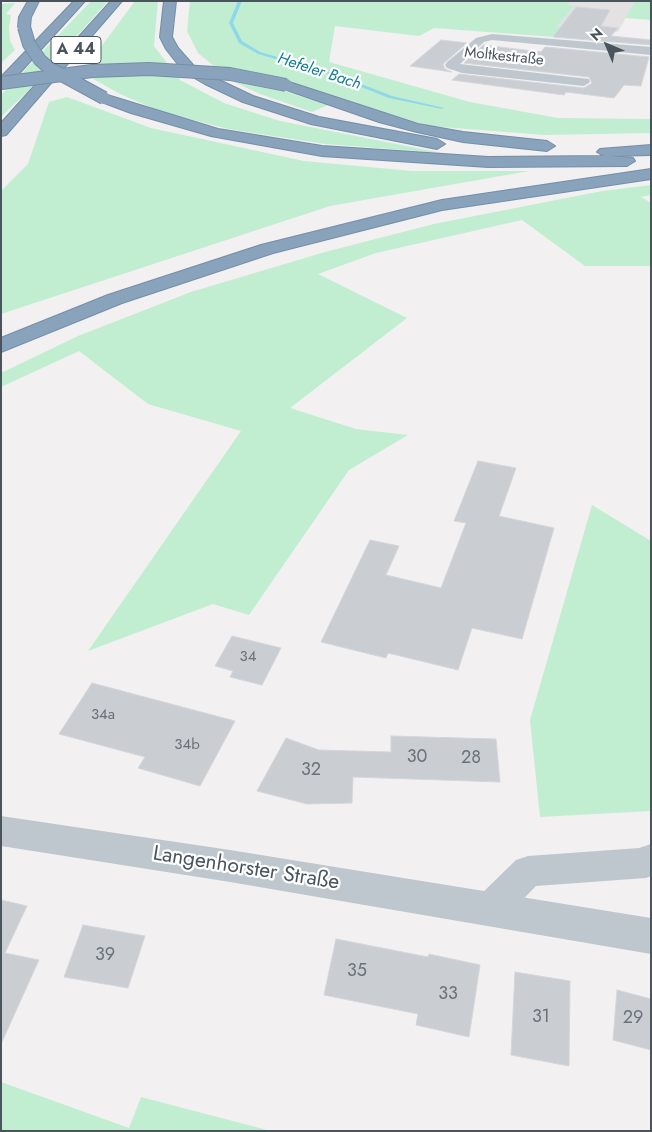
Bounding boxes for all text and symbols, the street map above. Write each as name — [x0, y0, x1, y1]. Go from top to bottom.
north arrow — [582, 20, 632, 70]
text: N — [585, 23, 607, 45]
road number: A 44 — [51, 36, 101, 64]
street label: Moltkestraße — [463, 44, 545, 70]
water label: Hefeler Bach — [275, 50, 363, 94]
house number: 34 — [240, 648, 256, 666]
house number: 34a — [91, 706, 115, 724]
house number: 34b — [174, 736, 200, 754]
house number: 30 — [407, 747, 427, 769]
house number: 28 — [461, 748, 481, 770]
house number: 32 — [301, 760, 321, 782]
street label: Langenhorster Straße — [151, 842, 341, 896]
house number: 39 — [95, 945, 115, 967]
house number: 35 — [347, 961, 367, 983]
house number: 33 — [438, 984, 458, 1006]
house number: 31 — [532, 1007, 550, 1029]
house number: 29 — [623, 1008, 643, 1030]

